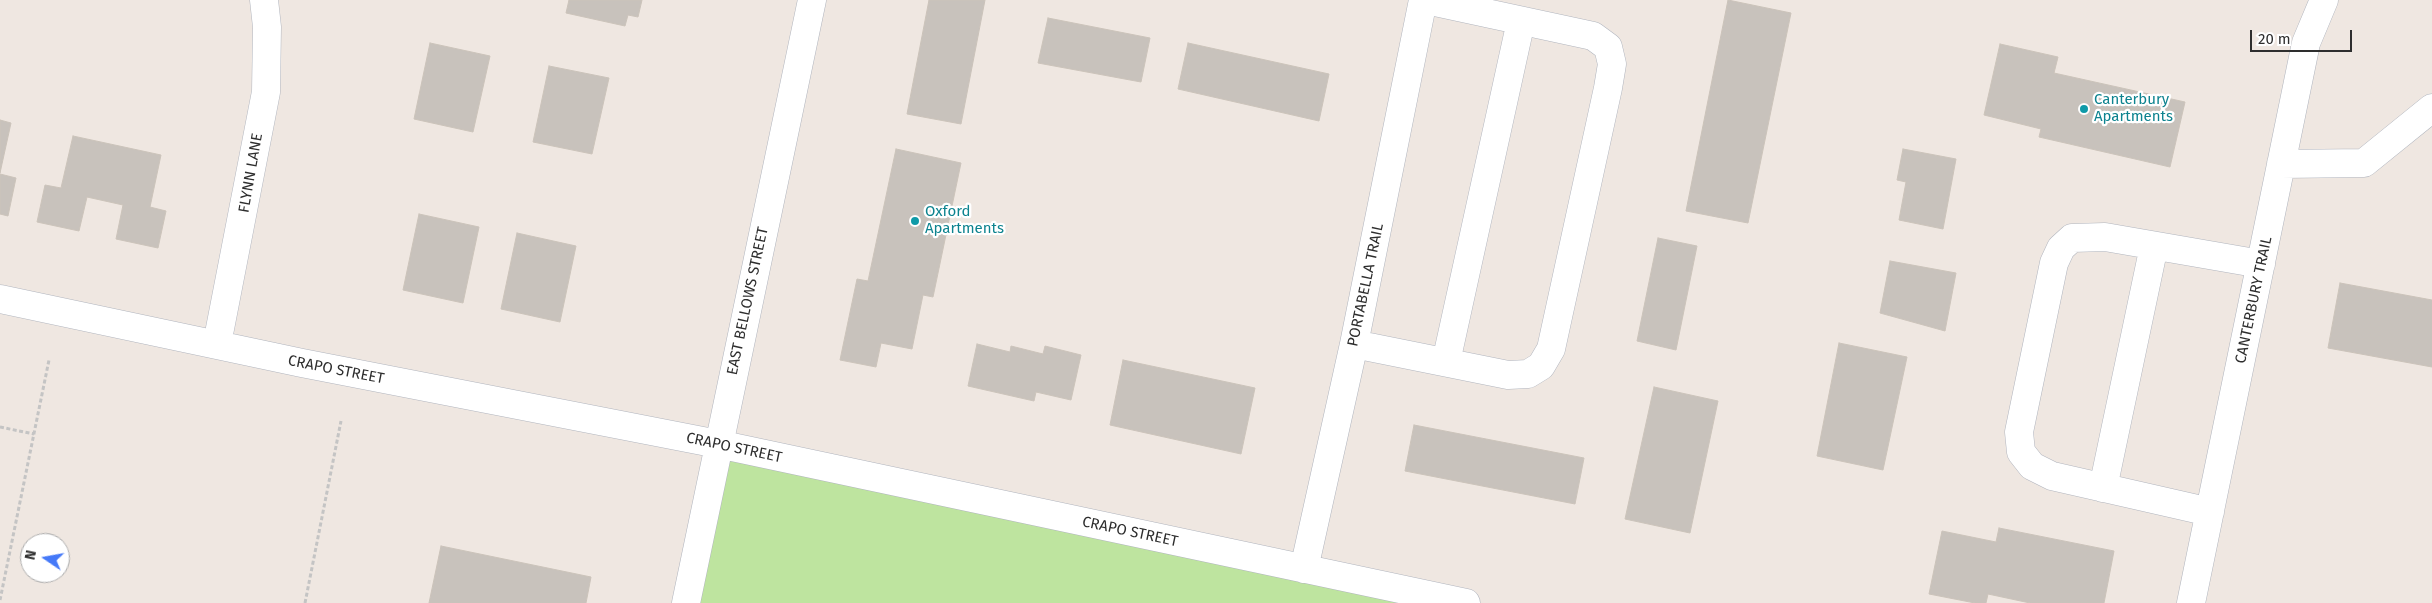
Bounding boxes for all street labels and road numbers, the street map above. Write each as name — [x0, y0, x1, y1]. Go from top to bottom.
street label: FLYNN LANE — [235, 132, 267, 214]
street label: PORTABELLA TRAIL — [1344, 222, 1388, 348]
street label: EAST BELLOWS STREET — [724, 225, 772, 377]
street label: CANTERBURY TRAIL — [2232, 235, 2276, 365]
street label: CRAPO STREET — [286, 352, 386, 388]
street label: CRAPO STREET — [684, 429, 784, 467]
street label: CRAPO STREET — [1080, 513, 1180, 551]

